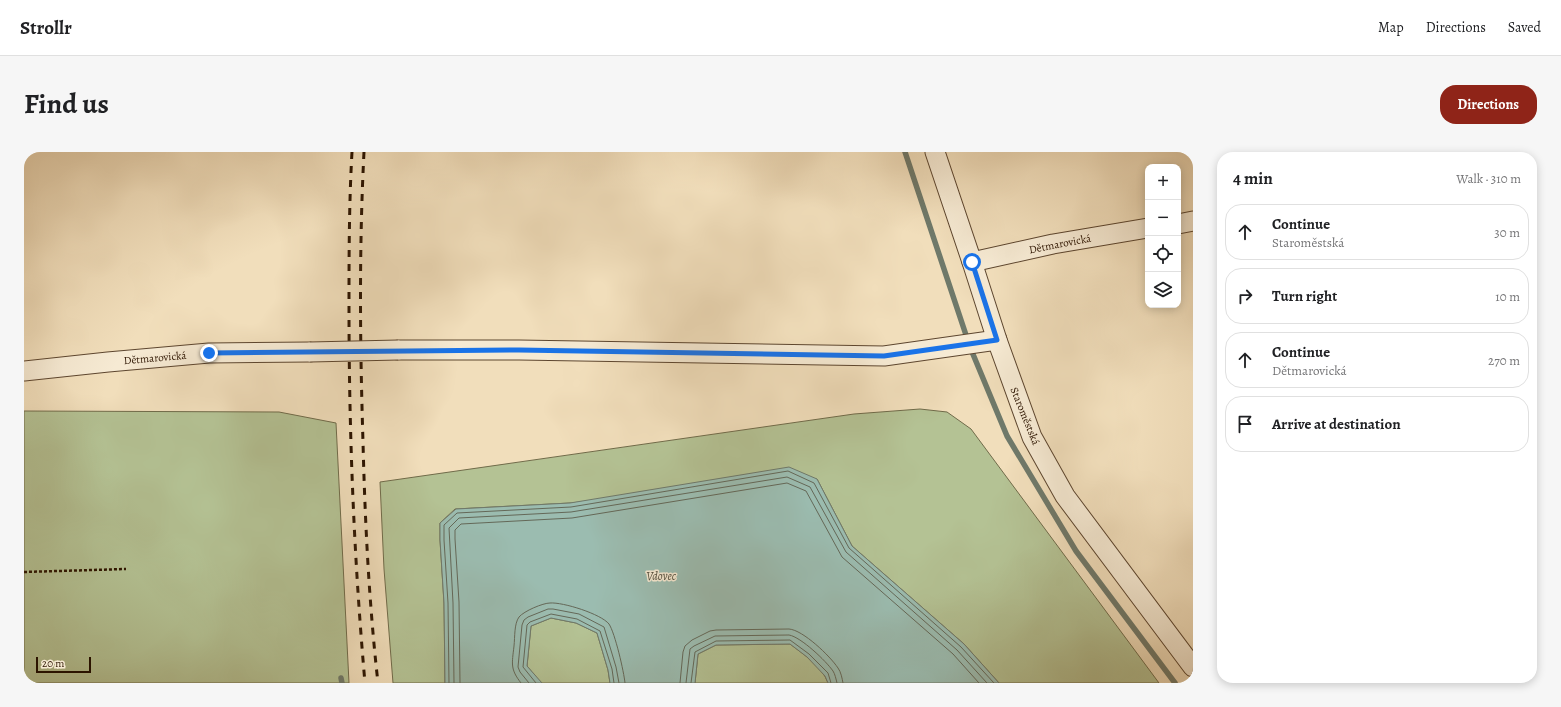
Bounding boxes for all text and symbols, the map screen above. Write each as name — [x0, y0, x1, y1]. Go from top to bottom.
text: Strollr — [20, 15, 72, 41]
text: Map — [1378, 18, 1404, 37]
text: Directions — [1426, 18, 1486, 37]
text: Saved — [1508, 18, 1541, 37]
text: Find us — [24, 85, 109, 123]
button: Directions — [1440, 85, 1537, 124]
map controls — [1145, 164, 1181, 308]
button: + — [1145, 164, 1181, 200]
text: 4 min — [1233, 167, 1273, 190]
text: Walk · 310 m — [1456, 170, 1521, 187]
button: − — [1145, 200, 1181, 236]
text: Continue — [1272, 214, 1330, 234]
icon: ahead — [1234, 221, 1256, 243]
text: 30 m — [1494, 224, 1520, 241]
street label: Dětmarovická — [1028, 230, 1093, 257]
text: Staroměstská — [1272, 234, 1344, 251]
button: locate — [1145, 236, 1181, 272]
route start — [963, 253, 981, 271]
button: layers — [1145, 272, 1181, 308]
icon: right — [1234, 285, 1256, 307]
text: Turn right — [1272, 286, 1337, 306]
text: 10 m — [1495, 288, 1520, 305]
text: Continue — [1272, 342, 1330, 362]
route end — [200, 344, 218, 362]
street label: Dětmarovická — [123, 348, 188, 368]
icon: ahead — [1234, 349, 1256, 371]
text: 270 m — [1488, 352, 1520, 369]
text: Dětmarovická — [1272, 362, 1346, 379]
street label: Staroměstská — [1007, 385, 1044, 448]
icon: arrive — [1234, 413, 1256, 435]
text: Arrive at destination — [1272, 414, 1401, 434]
water label: Vdovec — [646, 568, 677, 584]
scale bar — [36, 655, 91, 674]
text: 20 m — [42, 656, 64, 671]

